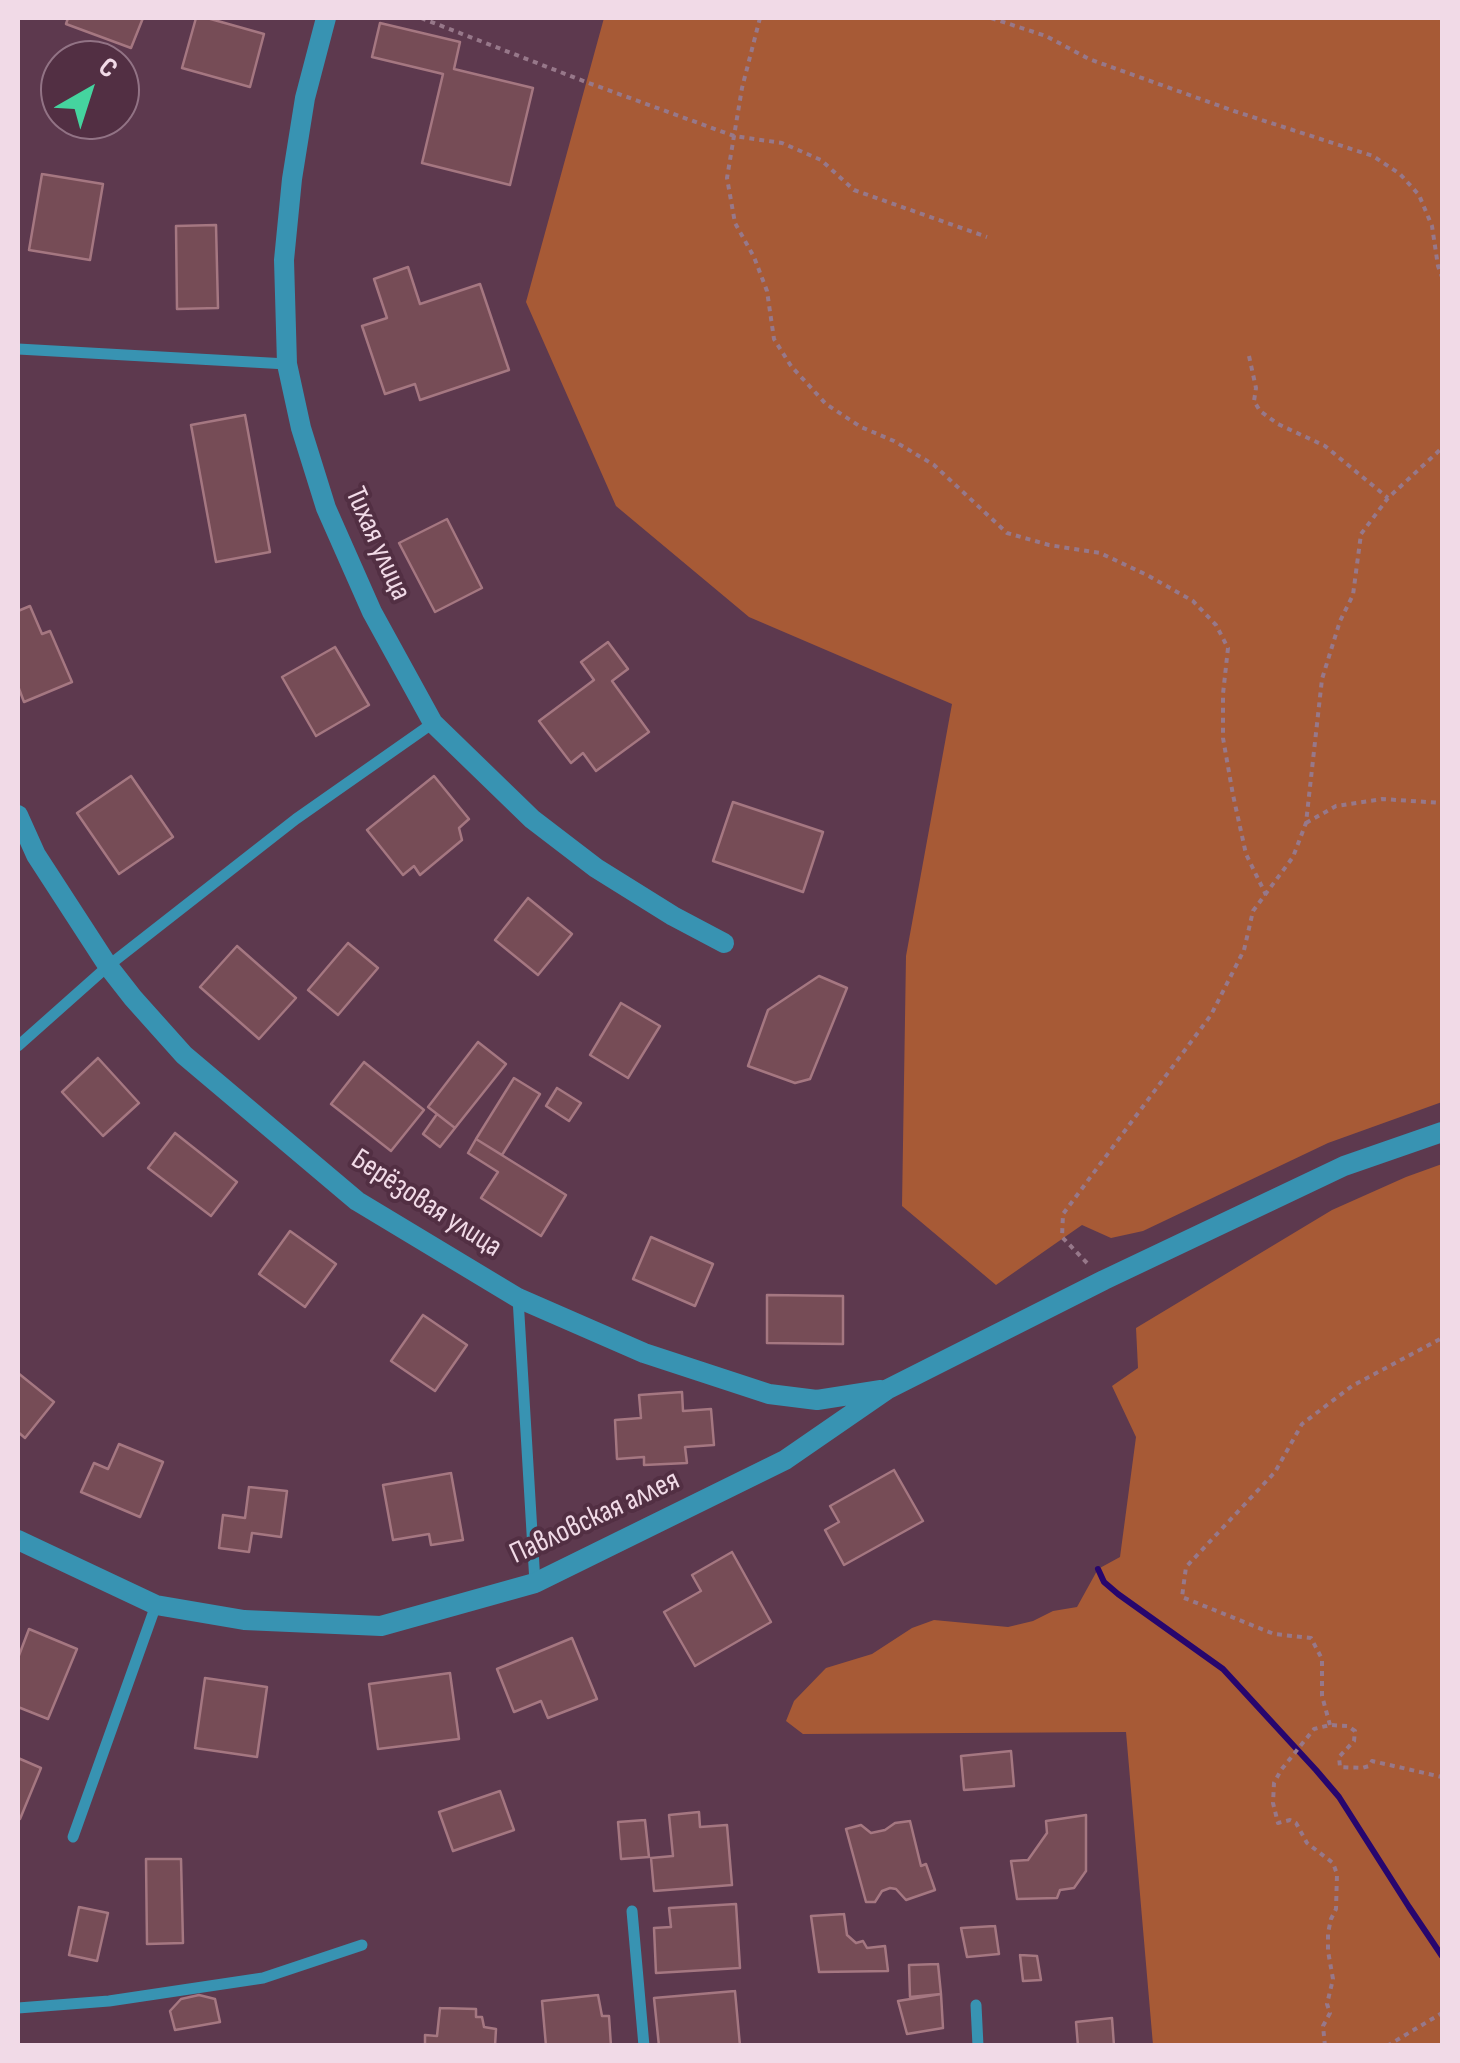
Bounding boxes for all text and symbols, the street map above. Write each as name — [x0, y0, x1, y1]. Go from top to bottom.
north arrow — [40, 40, 140, 140]
text: С — [92, 51, 124, 85]
street label: Тихая улица — [336, 482, 418, 606]
street label: Берёзовая улица — [344, 1142, 508, 1266]
street label: Павловская аллея — [505, 1463, 685, 1573]

